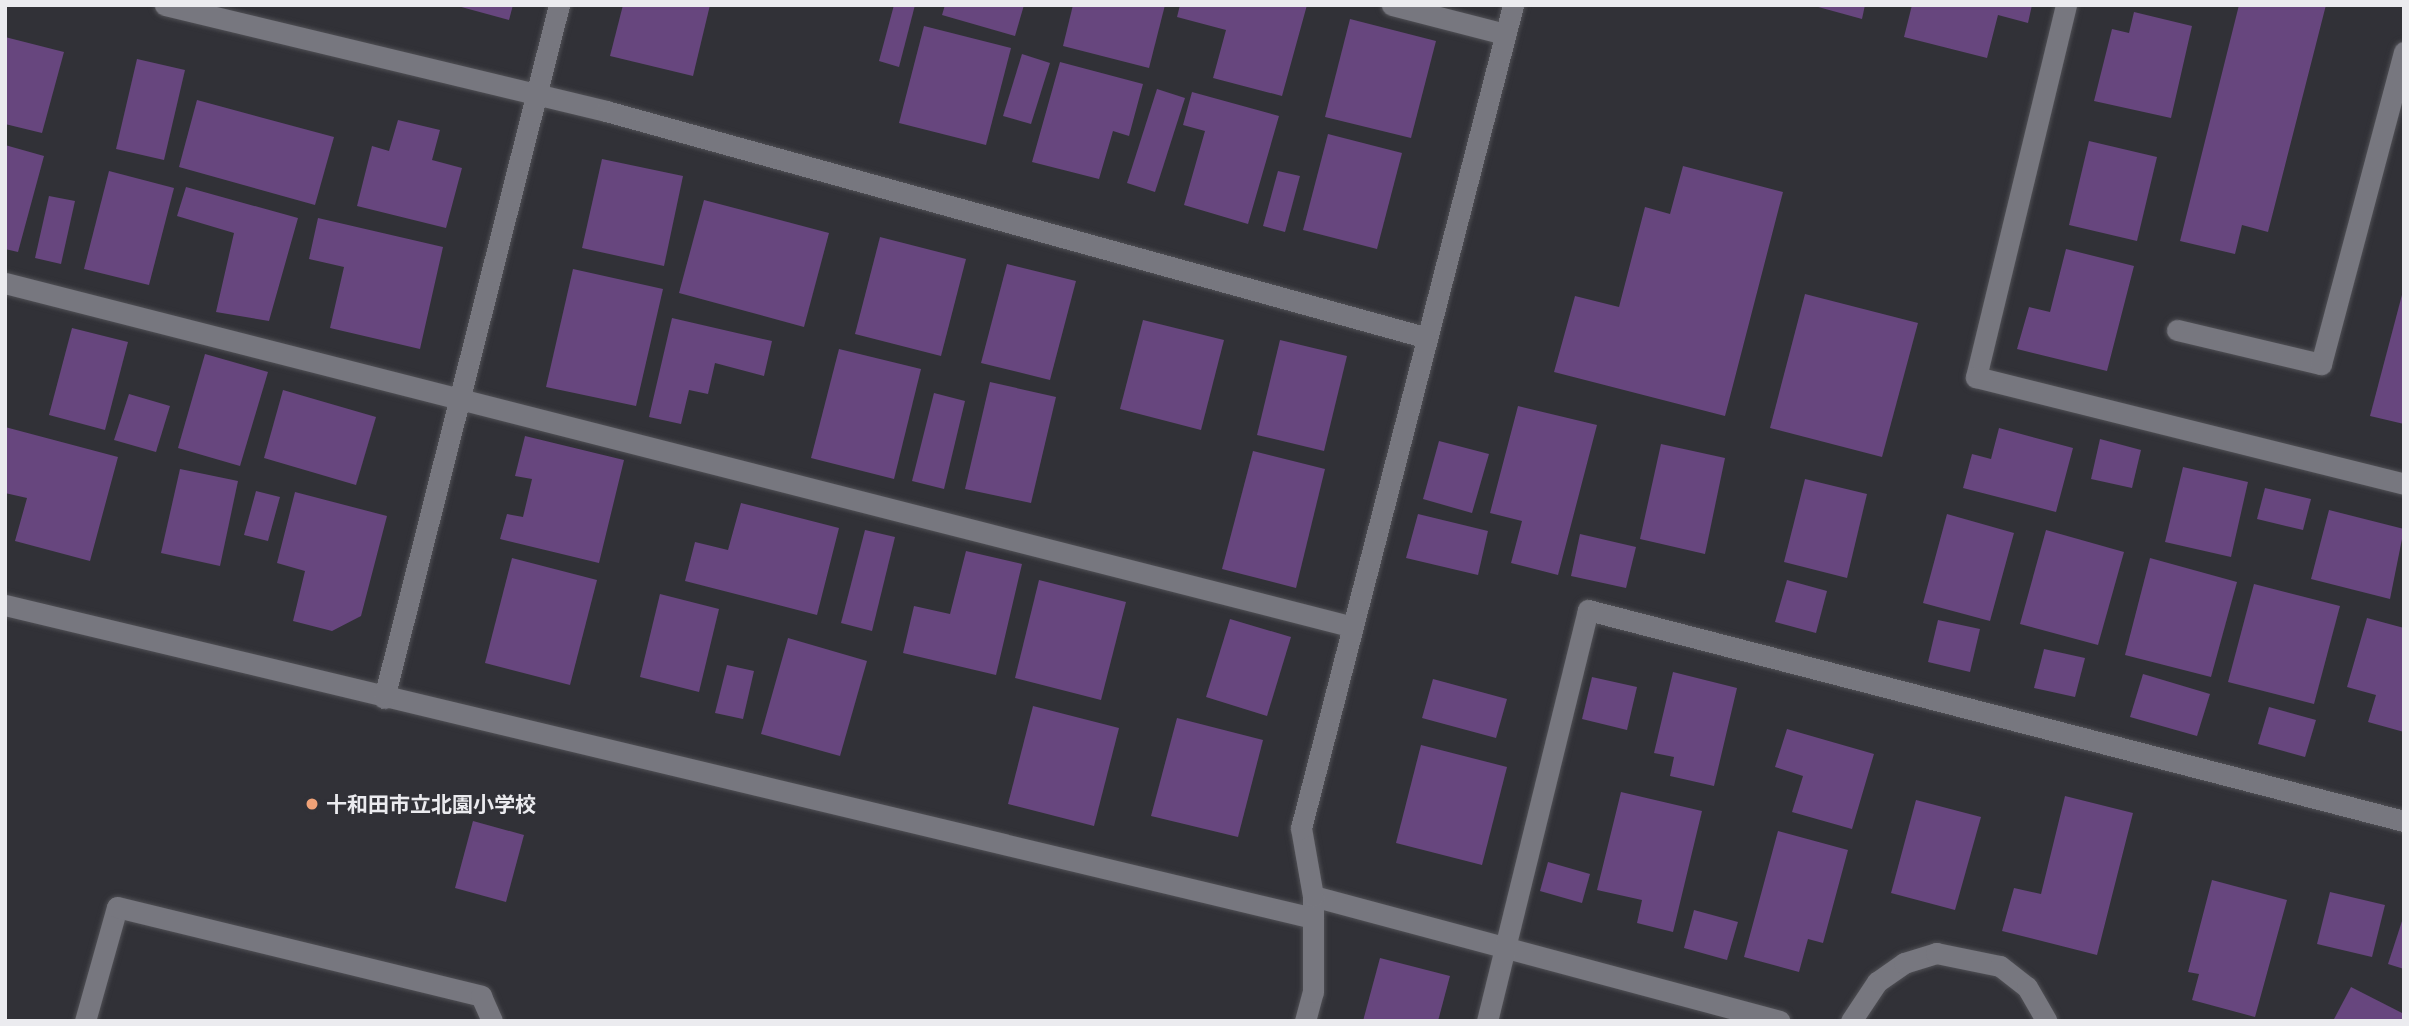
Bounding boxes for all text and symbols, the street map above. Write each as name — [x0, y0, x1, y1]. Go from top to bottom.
place label: 十和田市立北園小学校 — [326, 791, 536, 817]
marker: 十和田市立北園小学校 — [304, 796, 320, 812]

